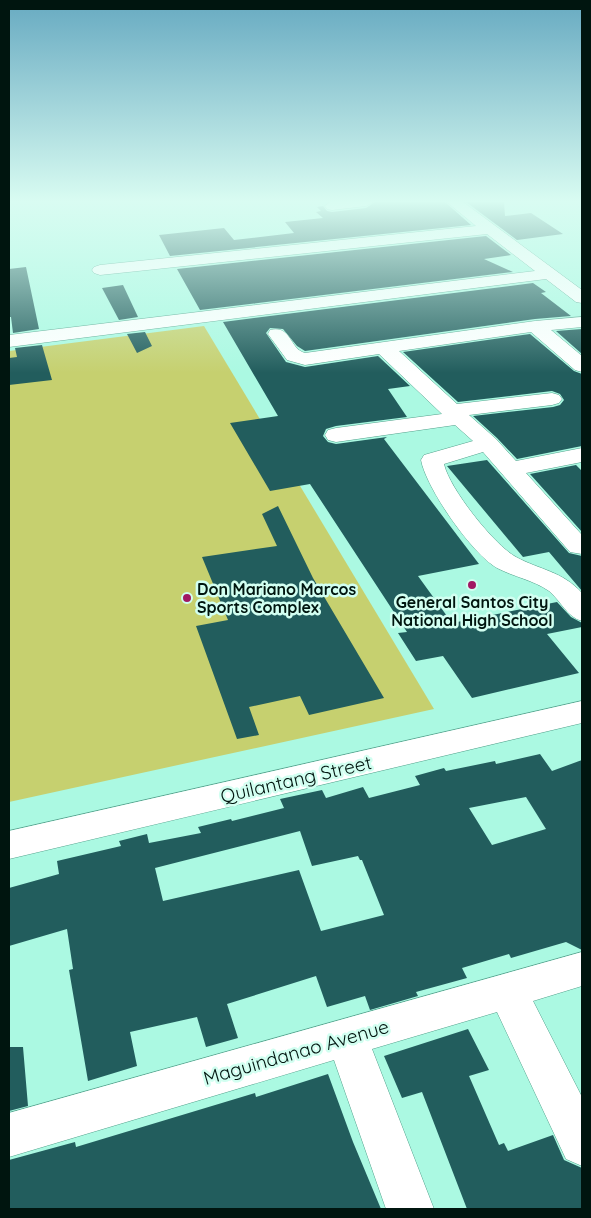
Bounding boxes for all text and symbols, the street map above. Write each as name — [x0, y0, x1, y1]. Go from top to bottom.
place label: Don Mariano Marcos Sports Complex — [197, 579, 357, 617]
marker: General Santos City National High School — [466, 579, 478, 591]
marker: Don Mariano Marcos Sports Complex — [181, 592, 193, 604]
place label: General Santos City National High School — [391, 592, 553, 630]
street label: Quilantang Street — [218, 750, 374, 808]
street label: Maguindanao Avenue — [200, 1014, 392, 1090]

